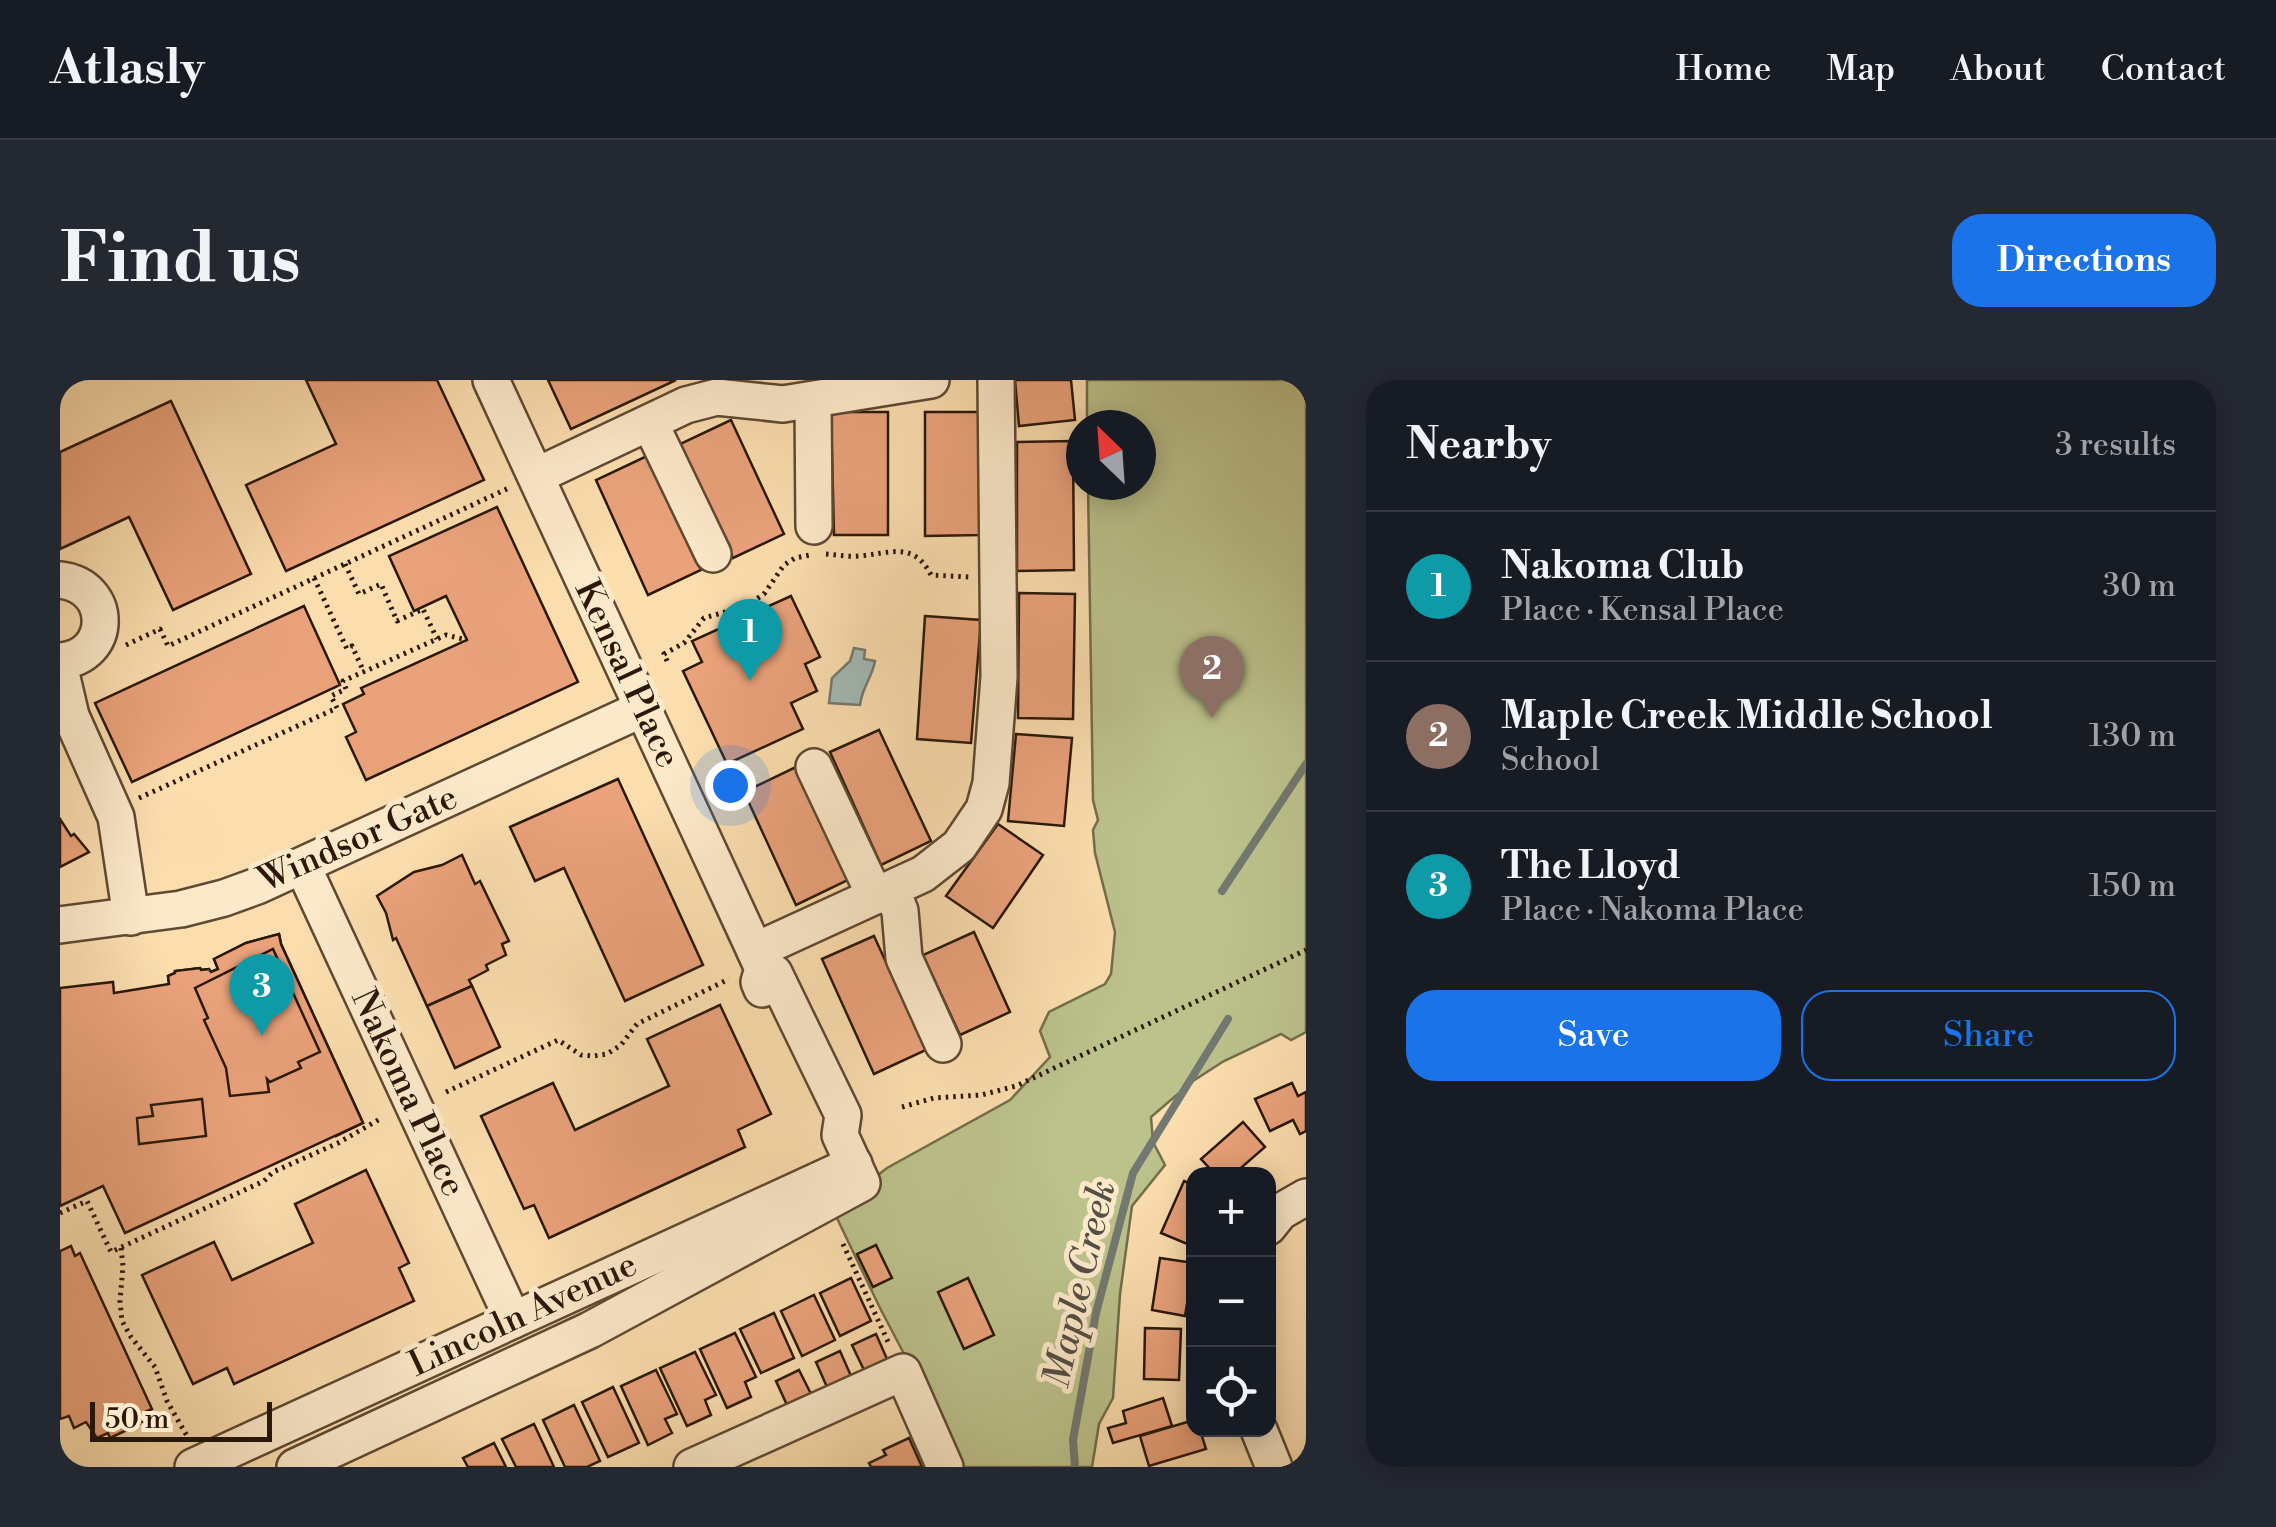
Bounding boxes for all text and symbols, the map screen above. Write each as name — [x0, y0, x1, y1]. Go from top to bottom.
text: Atlasly — [50, 39, 205, 99]
text: Home — [1675, 48, 1771, 91]
text: Map — [1826, 48, 1895, 91]
text: About — [1950, 48, 2046, 91]
text: Contact — [2101, 48, 2226, 91]
button: Directions — [1952, 214, 2216, 307]
text: Find us — [60, 216, 301, 304]
north arrow — [1066, 410, 1156, 500]
text: Nearby — [1406, 419, 1551, 472]
text: 3 results — [2055, 425, 2176, 465]
text: Nakoma Club — [1501, 543, 1744, 590]
text: 1 — [1431, 566, 1446, 606]
text: 30 m — [2102, 566, 2176, 606]
street label: Kensal Place — [565, 573, 689, 775]
text: Place · Kensal Place — [1501, 590, 1784, 630]
pin: 1 — [718, 598, 782, 681]
pin: 2 — [1180, 635, 1244, 718]
text: Maple Creek Middle School — [1501, 693, 1992, 740]
text: 2 — [1428, 716, 1449, 756]
text: 130 m — [2089, 716, 2176, 756]
text: School — [1501, 740, 1600, 780]
your location — [705, 760, 756, 811]
street label: Windsor Gate — [251, 776, 464, 902]
text: The Lloyd — [1501, 843, 1680, 890]
text: 3 — [1429, 866, 1448, 906]
text: 150 m — [2089, 866, 2176, 906]
text: Place · Nakoma Place — [1501, 890, 1804, 930]
pin: 3 — [230, 954, 294, 1036]
street label: Nakoma Place — [341, 983, 475, 1203]
button: Save — [1406, 990, 1781, 1081]
button: Share — [1801, 990, 2176, 1081]
map controls — [1186, 1167, 1276, 1437]
button: + — [1186, 1167, 1276, 1257]
water label: Maple Creek — [1033, 1176, 1127, 1392]
street label: Lincoln Avenue — [402, 1243, 644, 1387]
button: − — [1186, 1257, 1276, 1347]
button: locate — [1186, 1347, 1276, 1437]
scale bar — [90, 1397, 272, 1442]
text: 50 m — [105, 1402, 169, 1437]

